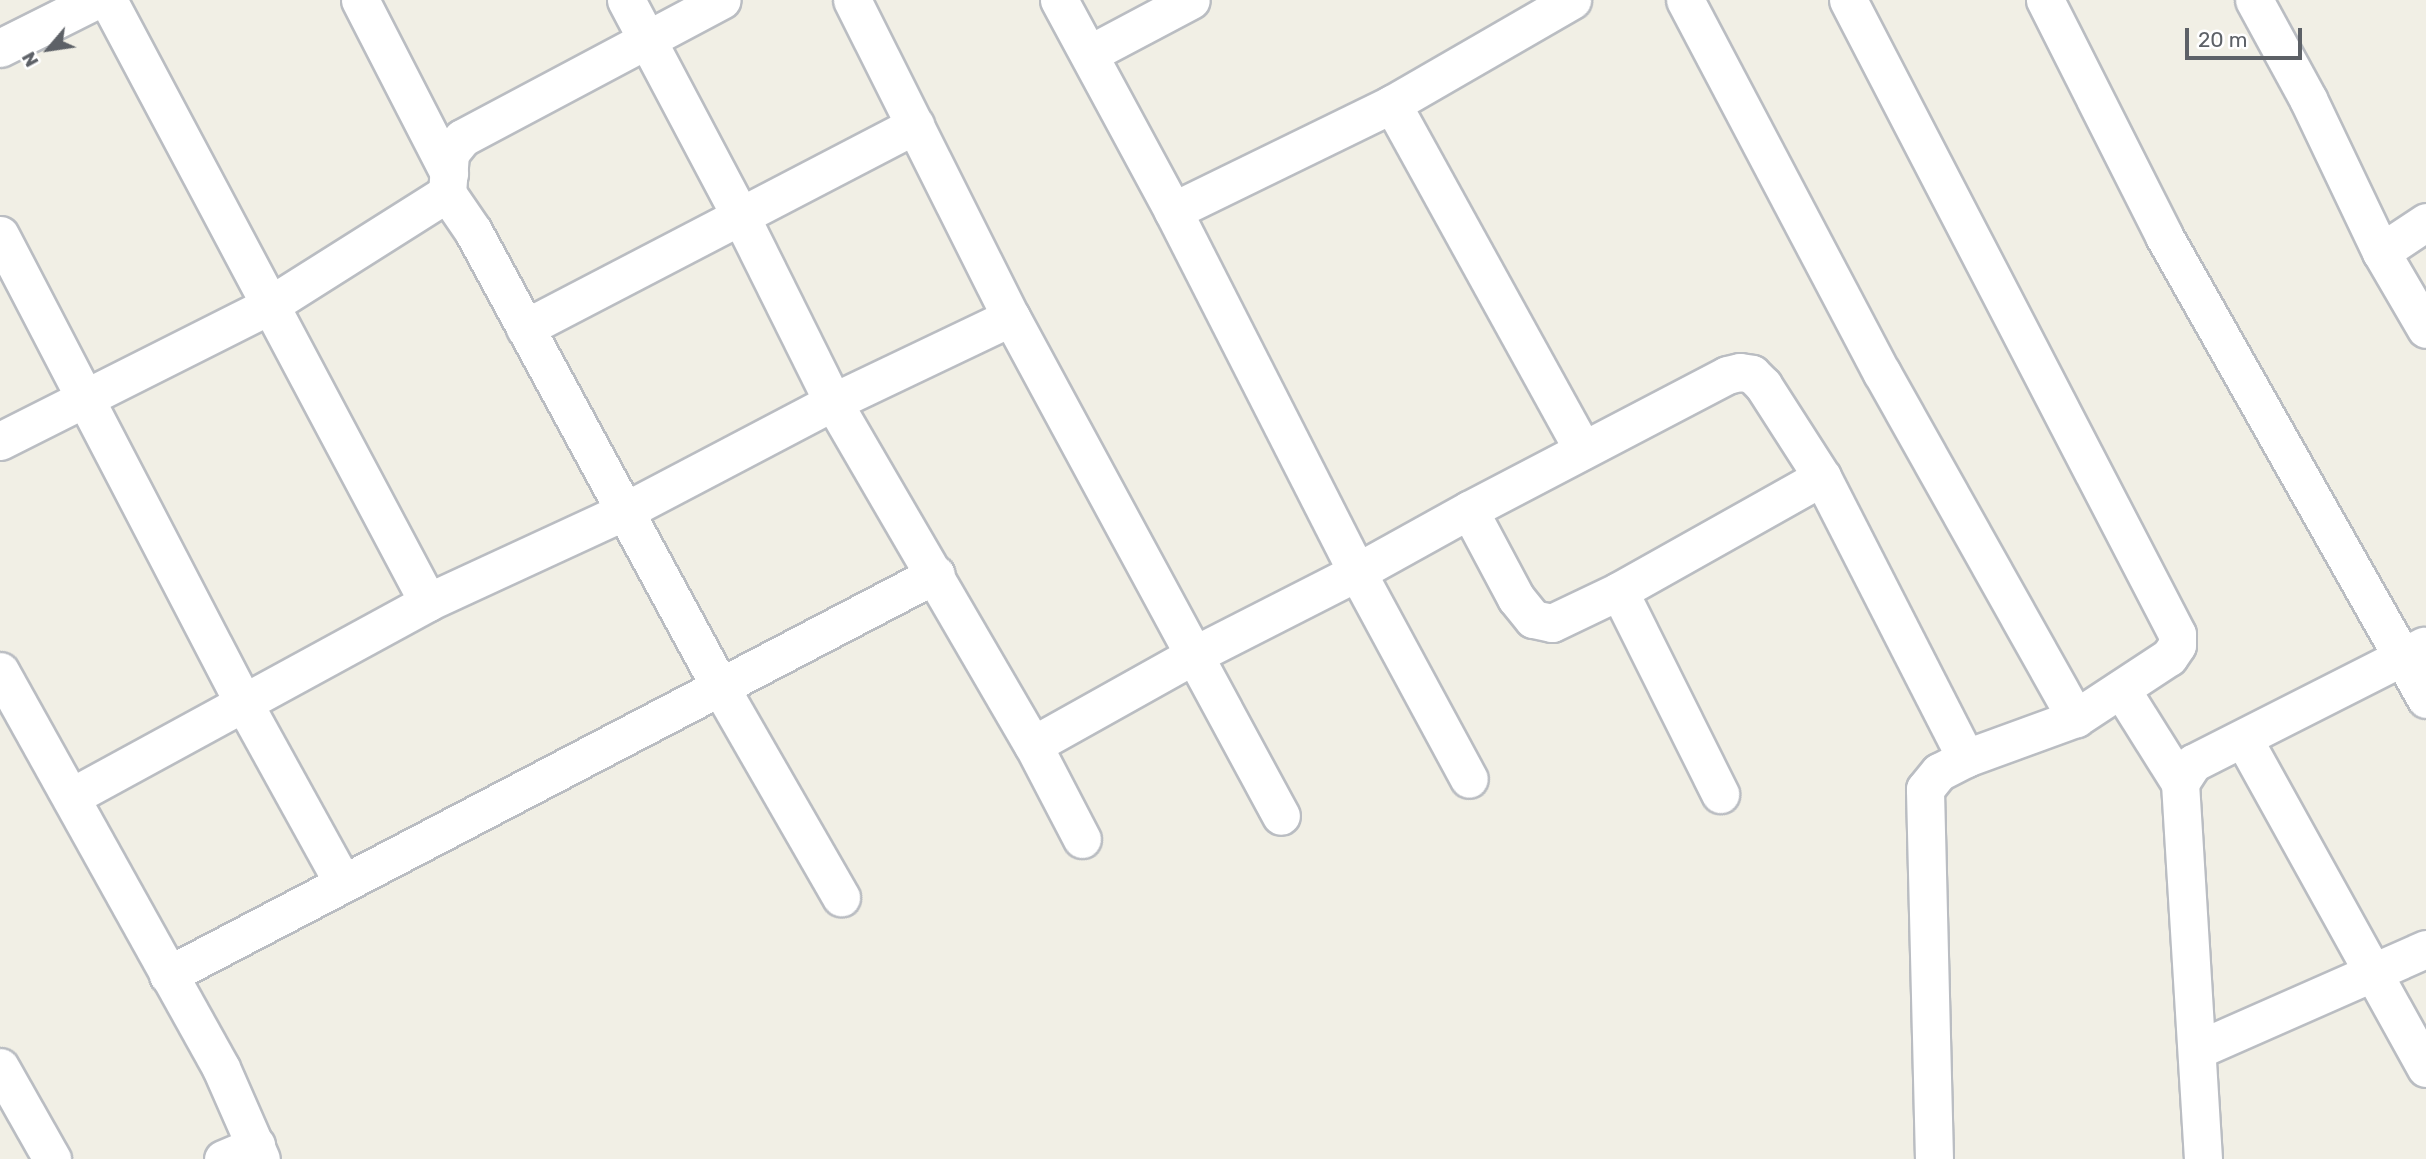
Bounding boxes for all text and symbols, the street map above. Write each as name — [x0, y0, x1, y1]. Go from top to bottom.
north arrow — [14, 14, 84, 84]
scale bar — [2188, 14, 2305, 58]
text: 20 m — [2198, 27, 2247, 52]
text: N — [17, 48, 44, 71]

